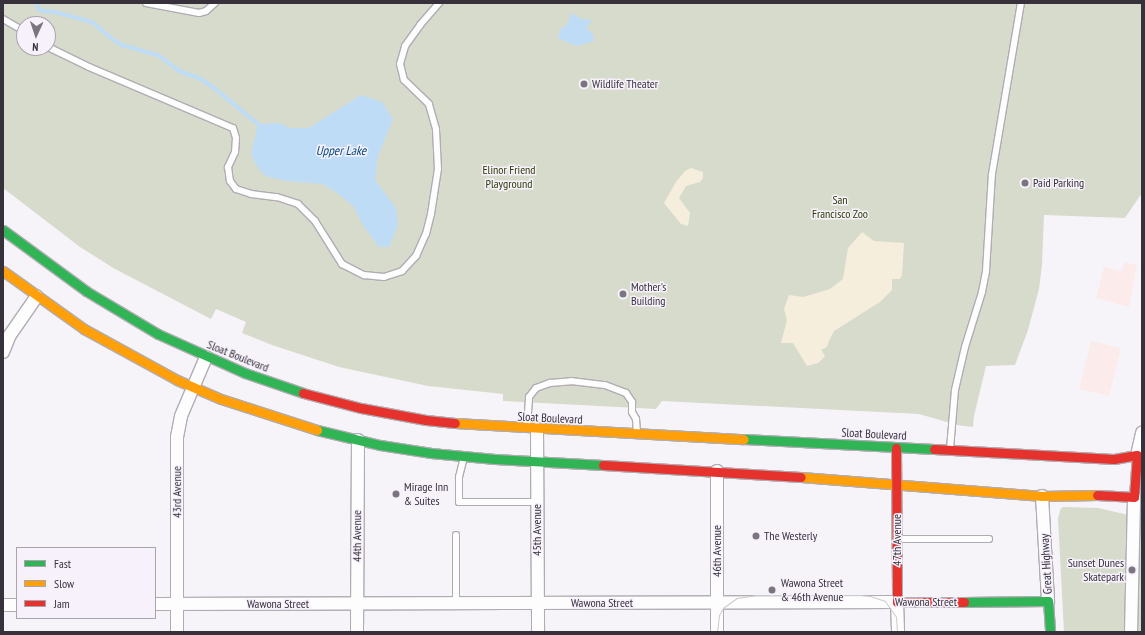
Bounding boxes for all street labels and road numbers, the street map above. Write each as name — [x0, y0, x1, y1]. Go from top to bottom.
street label: Sloat Boulevard — [205, 337, 271, 375]
street label: Sloat Boulevard — [517, 409, 583, 427]
street label: Sloat Boulevard — [841, 425, 907, 443]
street label: 43rd Avenue — [170, 466, 184, 518]
street label: 45th Avenue — [530, 504, 544, 556]
street label: 44th Avenue — [350, 510, 364, 562]
street label: 47th Avenue — [890, 514, 904, 566]
street label: 46th Avenue — [710, 525, 724, 577]
street label: Great Highway — [1037, 533, 1055, 595]
street label: Wawona Street — [895, 595, 957, 609]
street label: Wawona Street — [571, 596, 633, 610]
street label: Wawona Street — [247, 597, 309, 611]

